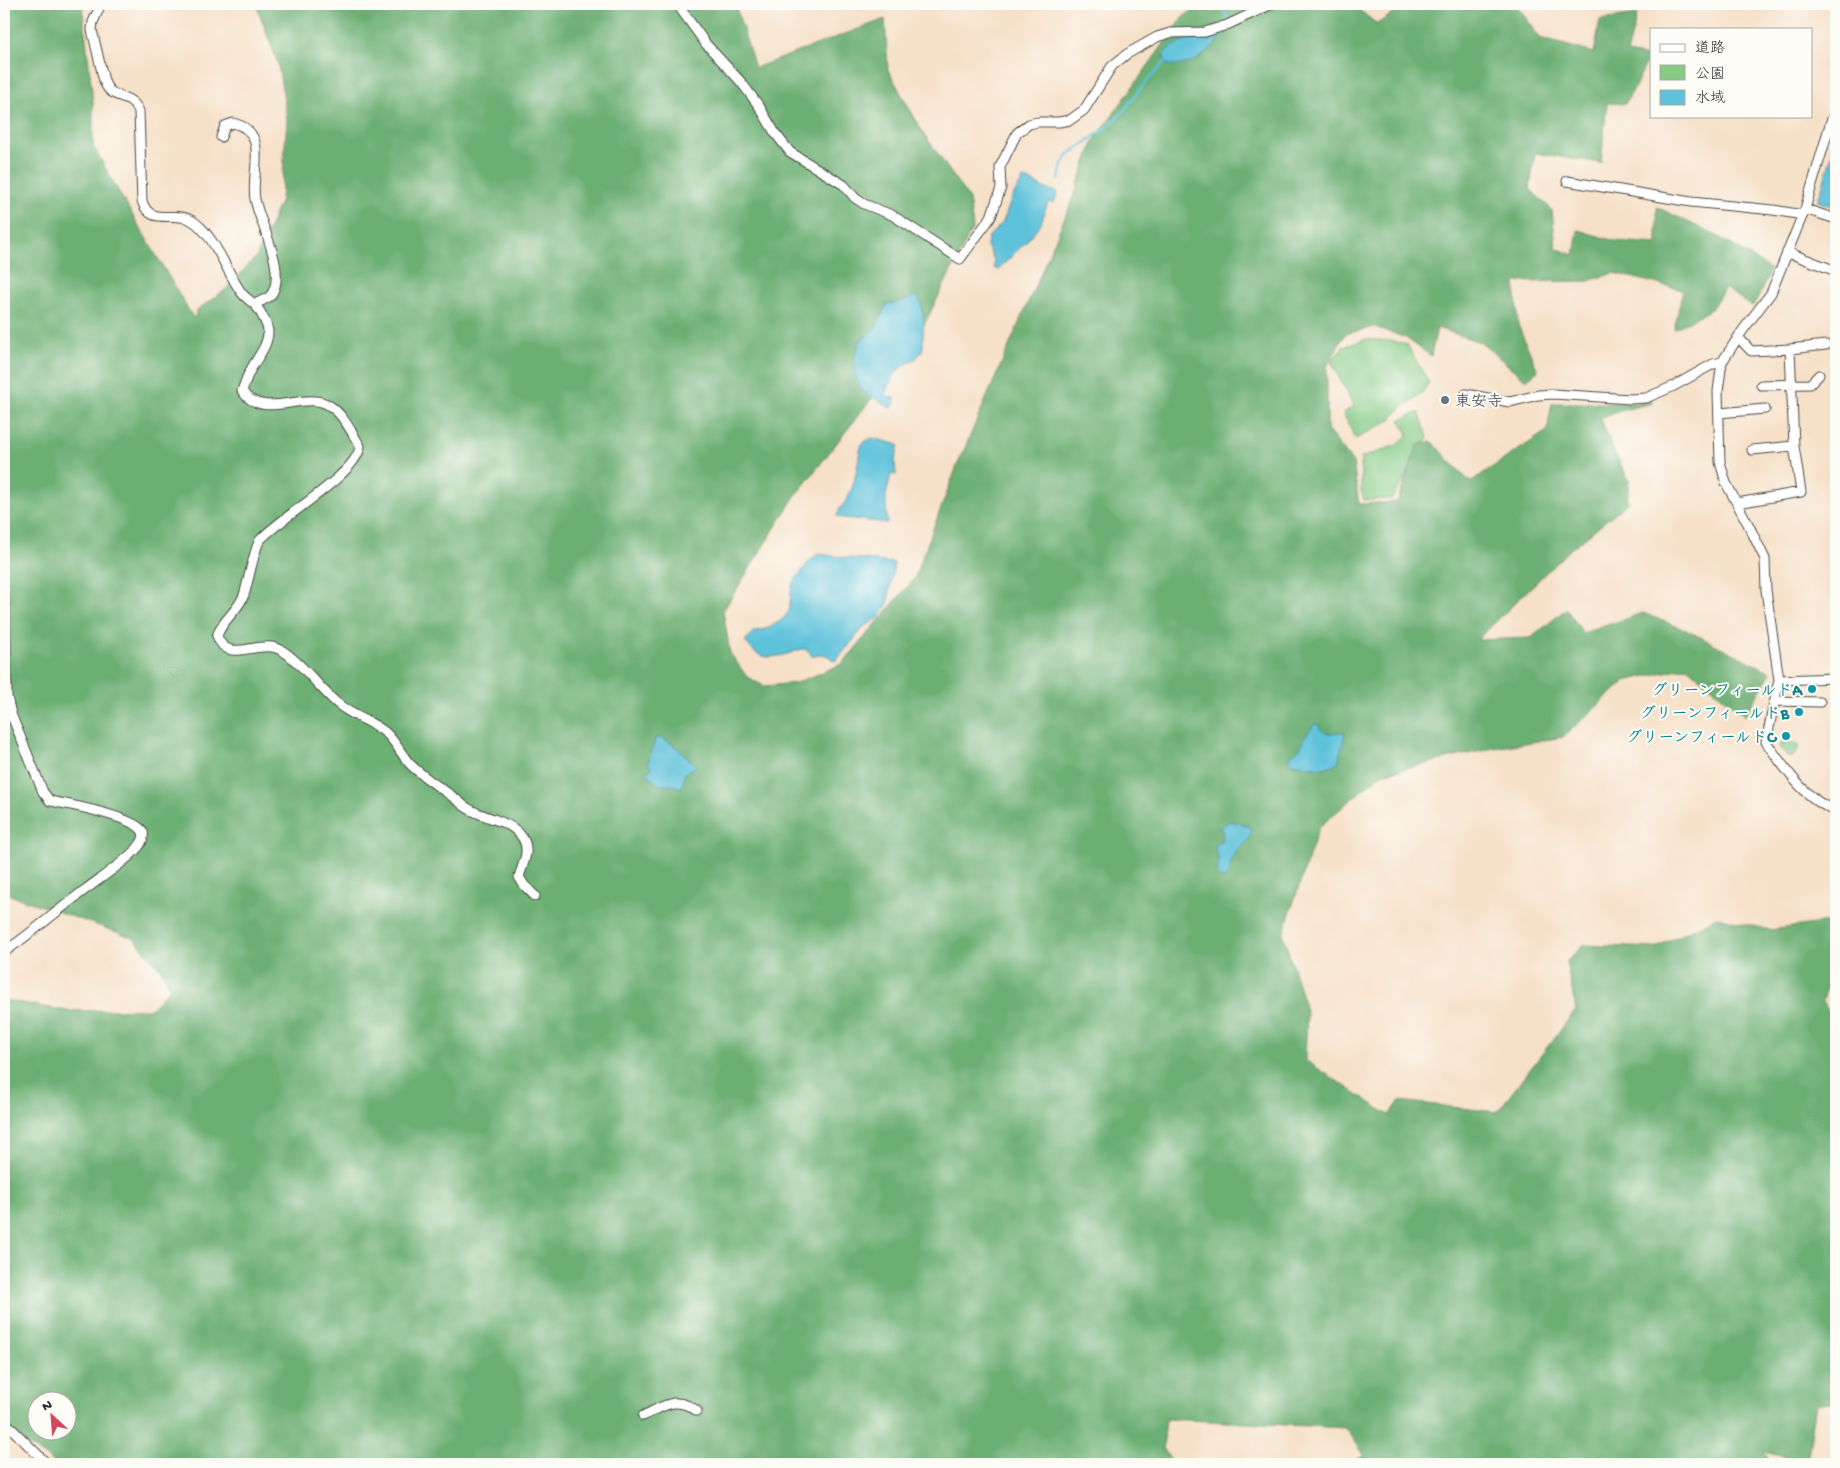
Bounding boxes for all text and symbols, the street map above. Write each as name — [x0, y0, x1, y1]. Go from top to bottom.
legend — [1650, 28, 1812, 118]
text: 道路 — [1695, 40, 1725, 58]
text: 公園 — [1695, 66, 1725, 84]
text: 水域 — [1695, 89, 1725, 108]
place label: 東安寺 — [1455, 392, 1503, 413]
marker: 東安寺 — [1439, 394, 1451, 406]
place label: グリーンフィールドA — [1651, 681, 1804, 702]
marker: グリーンフィールドA — [1806, 683, 1818, 695]
place label: グリーンフィールドB — [1640, 704, 1790, 725]
marker: グリーンフィールドB — [1793, 706, 1805, 718]
place label: グリーンフィールドC — [1626, 728, 1777, 749]
marker: グリーンフィールドC — [1780, 730, 1792, 742]
north arrow — [28, 1390, 78, 1440]
text: N — [40, 1397, 55, 1416]

